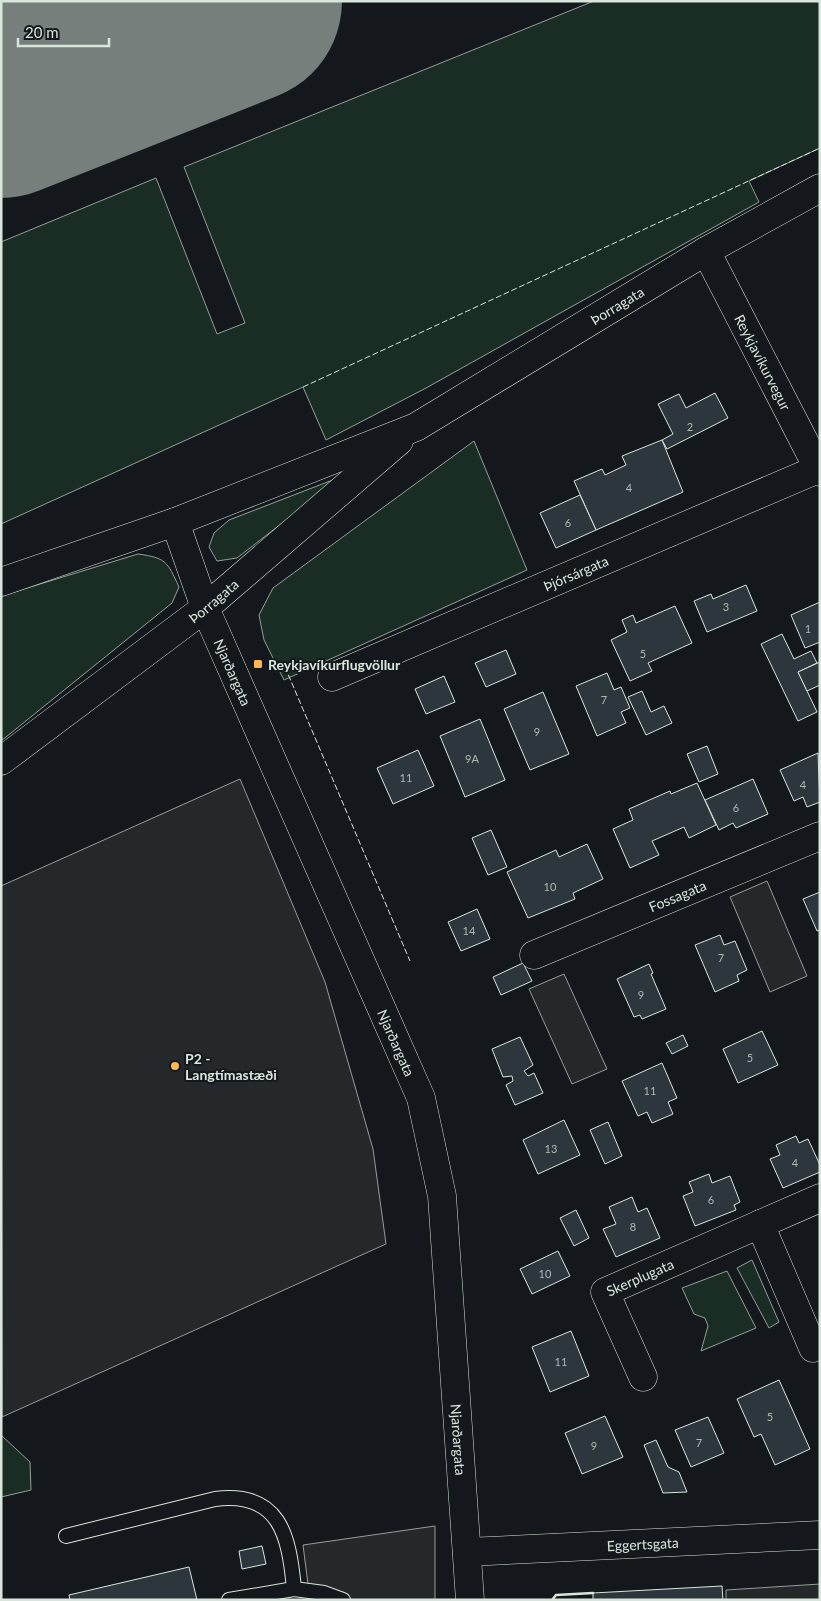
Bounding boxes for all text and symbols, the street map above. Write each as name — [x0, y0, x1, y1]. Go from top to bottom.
scale bar — [18, 15, 109, 47]
text: 20 m — [25, 23, 59, 41]
street label: Þorragata — [587, 282, 647, 328]
street label: Reykjavíkurvegur — [732, 311, 795, 413]
house number: 2 — [687, 420, 693, 433]
house number: 4 — [626, 481, 633, 494]
house number: 6 — [565, 516, 571, 529]
street label: Þjórsárgata — [541, 551, 611, 594]
street label: Þorragata — [185, 575, 241, 626]
house number: 3 — [723, 600, 729, 613]
house number: 1 — [805, 622, 811, 635]
street label: Njarðargata — [211, 636, 255, 708]
house number: 5 — [640, 647, 646, 660]
place label: Reykjavíkurflugvöllur — [268, 656, 401, 673]
marker: Reykjavíkurflugvöllur — [252, 658, 264, 670]
house number: 7 — [601, 693, 607, 706]
house number: 9 — [534, 725, 540, 738]
house number: 9A — [465, 752, 479, 765]
house number: 11 — [400, 771, 412, 784]
house number: 4 — [800, 778, 807, 791]
house number: 6 — [733, 801, 739, 814]
street label: Fossagata — [646, 876, 708, 915]
house number: 10 — [544, 880, 557, 893]
house number: 14 — [463, 924, 476, 937]
house number: 7 — [718, 951, 724, 964]
house number: 9 — [638, 988, 644, 1001]
street label: Njarðargata — [374, 1006, 419, 1079]
place label: P2 - Langtímastæði — [185, 1050, 277, 1083]
house number: 5 — [747, 1051, 753, 1064]
marker: P2 - Langtímastæði — [169, 1060, 181, 1072]
house number: 11 — [644, 1084, 656, 1097]
house number: 13 — [545, 1142, 557, 1155]
house number: 4 — [792, 1156, 799, 1169]
house number: 6 — [708, 1193, 714, 1206]
house number: 8 — [630, 1220, 636, 1233]
street label: Skerplugata — [603, 1255, 676, 1299]
house number: 10 — [539, 1267, 552, 1280]
house number: 11 — [555, 1355, 567, 1368]
street label: Njarðargata — [448, 1403, 470, 1476]
house number: 5 — [767, 1410, 773, 1423]
house number: 7 — [696, 1436, 702, 1449]
house number: 9 — [591, 1439, 597, 1452]
street label: Eggertsgata — [606, 1533, 679, 1554]

